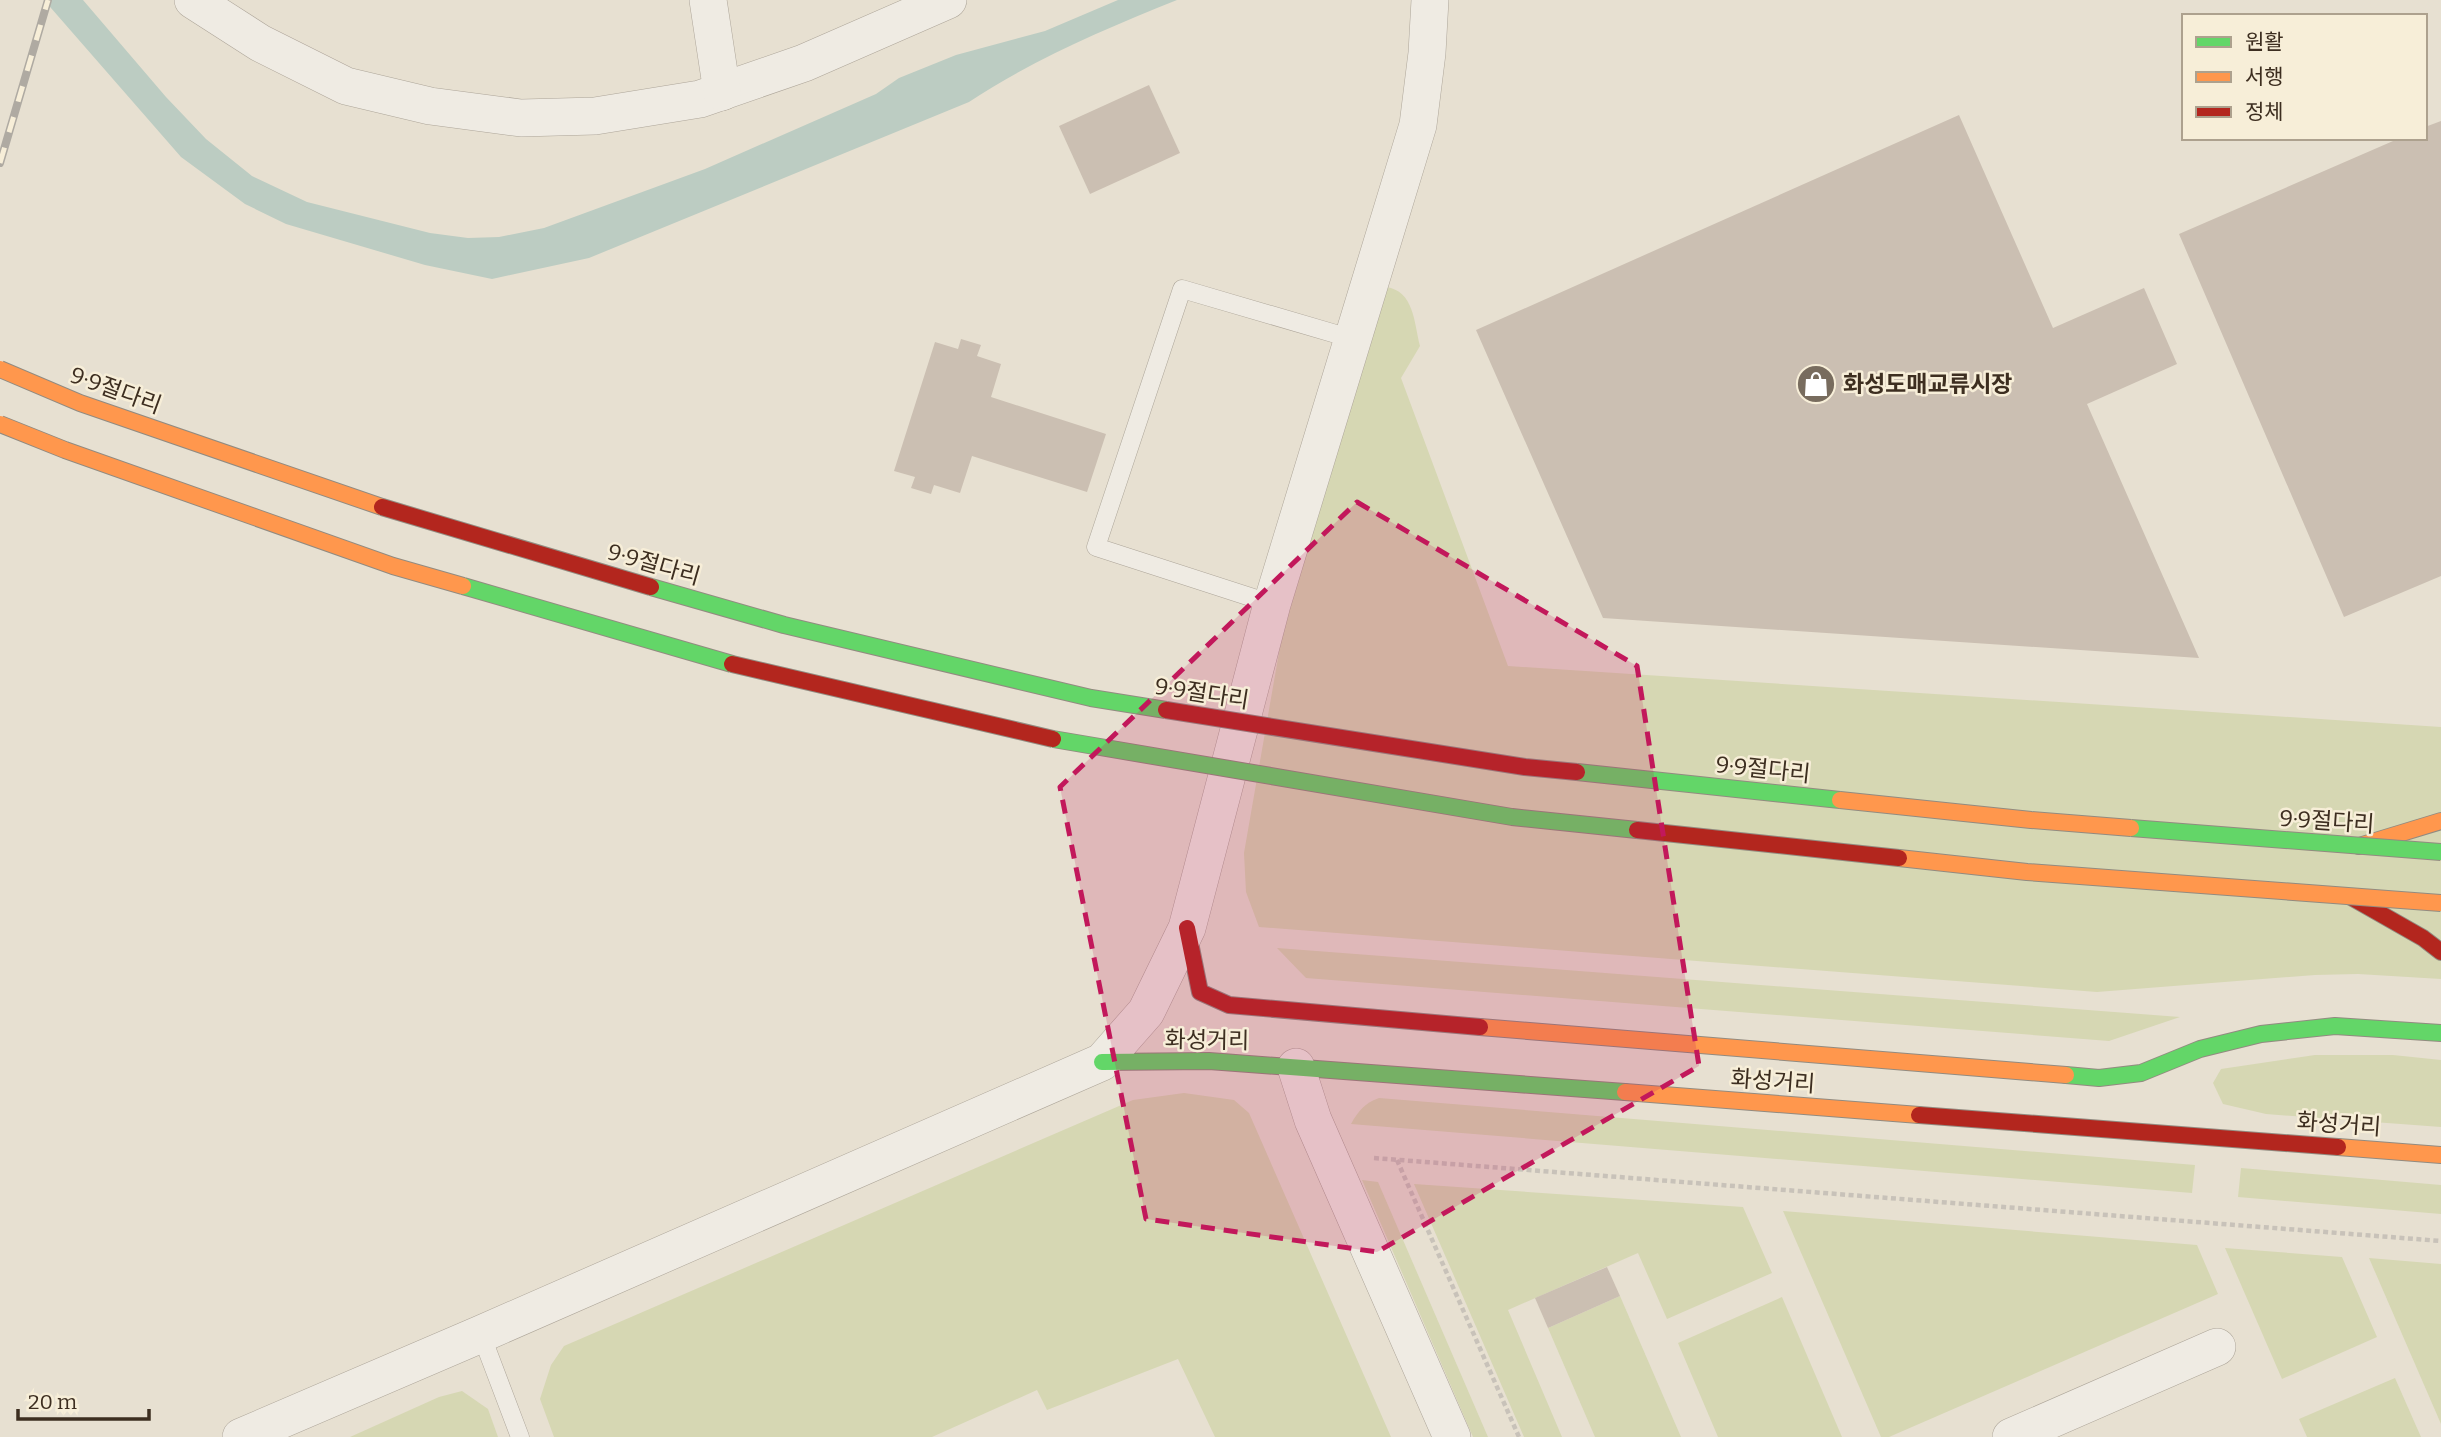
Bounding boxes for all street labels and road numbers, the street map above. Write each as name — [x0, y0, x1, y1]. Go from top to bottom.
street label: 9·9절다리 — [67, 361, 165, 419]
street label: 9·9절다리 — [604, 537, 704, 591]
street label: 9·9절다리 — [1153, 672, 1251, 714]
street label: 9·9절다리 — [1714, 750, 1812, 788]
street label: 9·9절다리 — [2279, 804, 2375, 838]
street label: 화성거리 — [1164, 1025, 1250, 1055]
street label: 화성거리 — [1730, 1064, 1816, 1098]
street label: 화성거리 — [2296, 1107, 2382, 1141]

